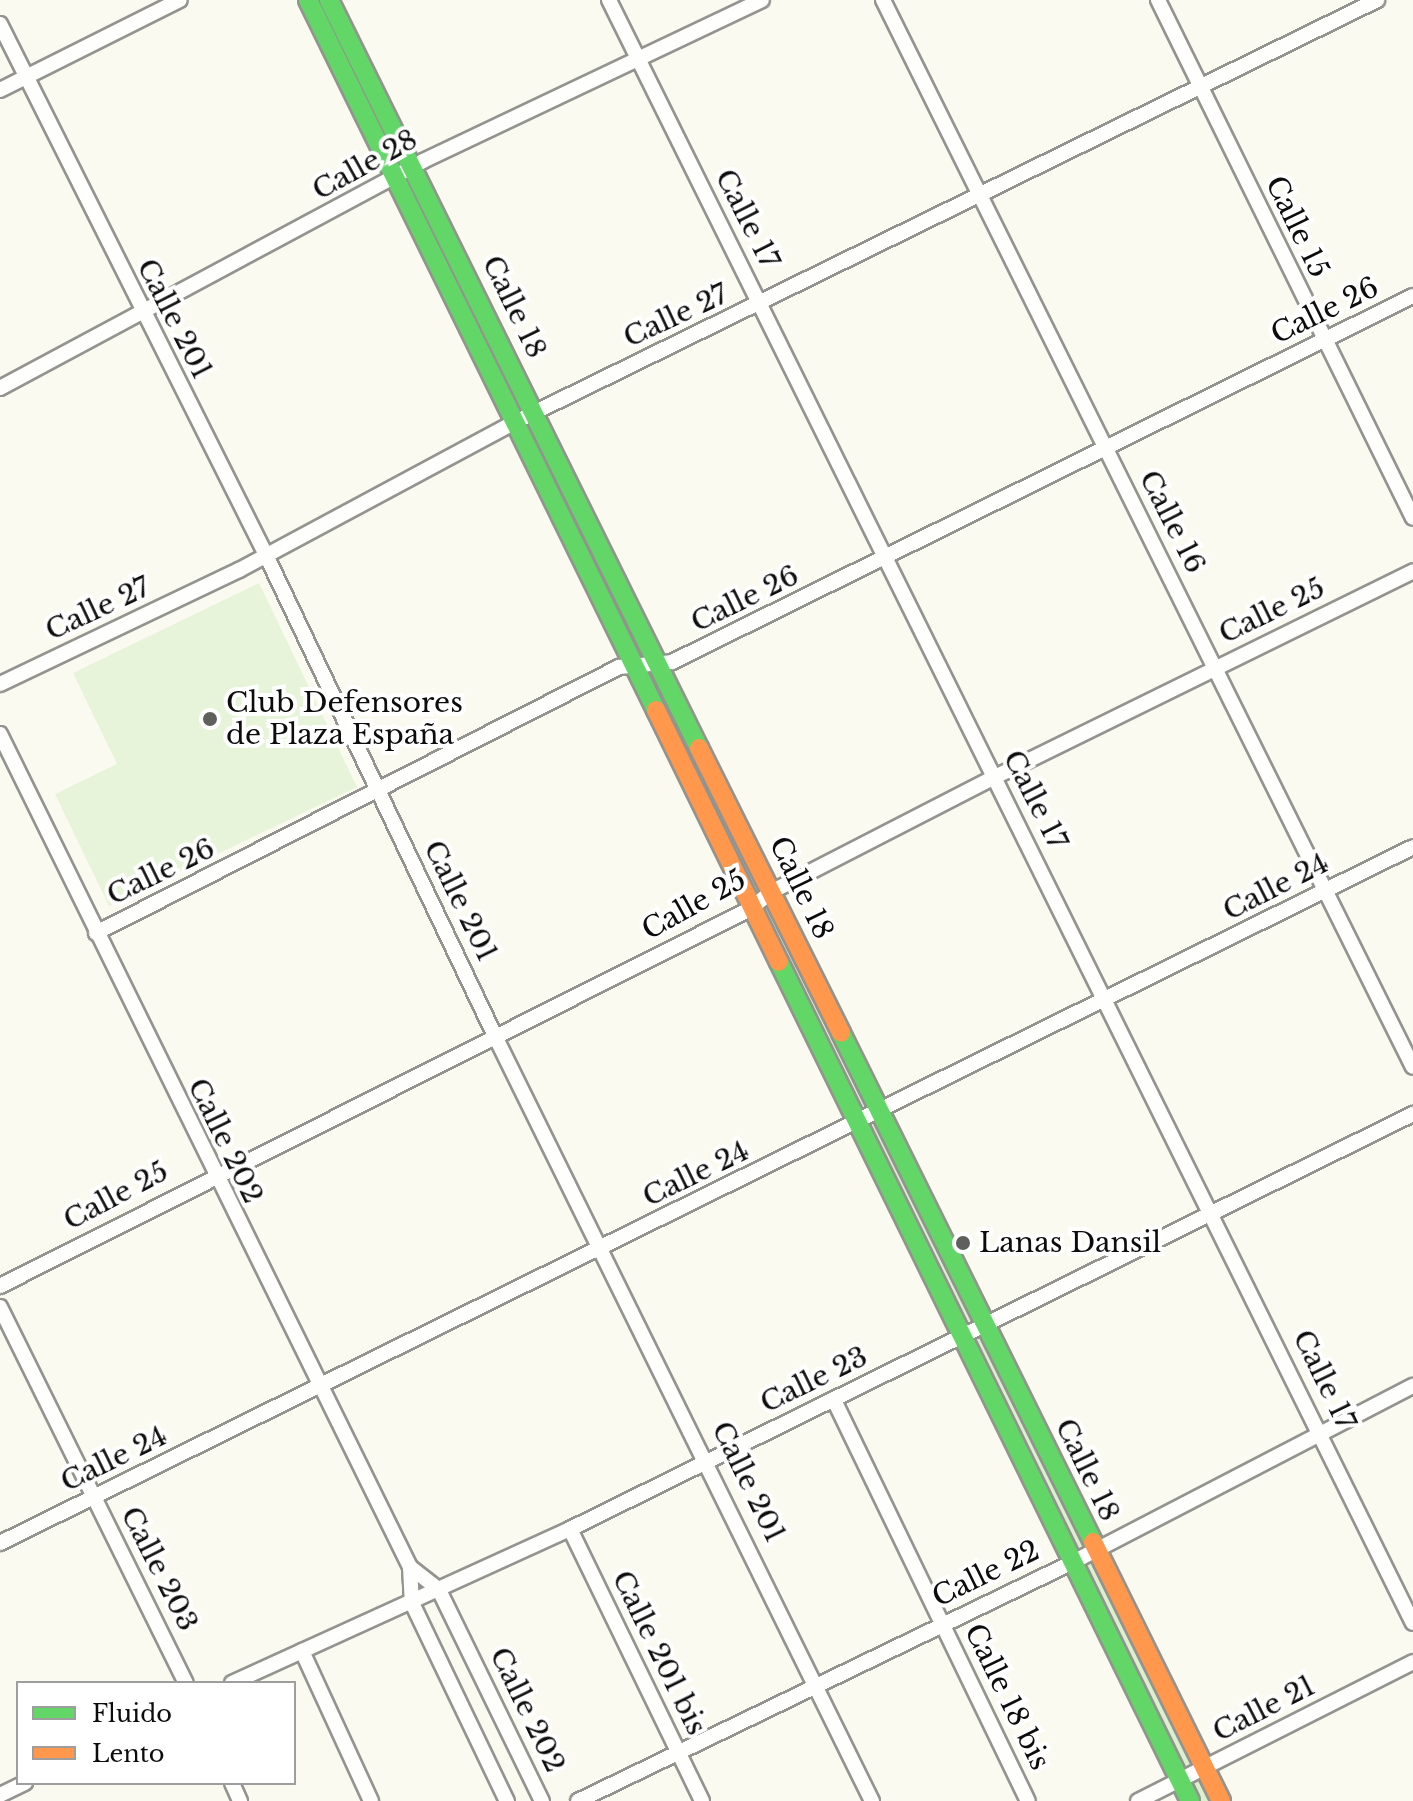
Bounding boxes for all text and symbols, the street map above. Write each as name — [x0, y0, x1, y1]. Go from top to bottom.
street label: Calle 28 — [307, 123, 423, 207]
street label: Calle 17 — [708, 164, 786, 274]
street label: Calle 15 — [1258, 171, 1336, 283]
street label: Calle 18 — [475, 250, 553, 364]
street label: Calle 201 — [130, 253, 218, 385]
street label: Calle 26 — [1266, 271, 1384, 351]
street label: Calle 27 — [618, 277, 734, 355]
street label: Calle 16 — [1132, 465, 1212, 579]
street label: Calle 26 — [686, 559, 804, 639]
street label: Calle 27 — [40, 570, 156, 648]
street label: Calle 25 — [1214, 571, 1330, 651]
place label: Club Defensores de Plaza España — [226, 686, 463, 752]
marker: Club Defensores de Plaza España — [201, 710, 219, 728]
street label: Calle 17 — [996, 745, 1074, 855]
street label: Calle 18 — [762, 831, 840, 945]
street label: Calle 26 — [102, 832, 220, 912]
street label: Calle 201 — [416, 835, 504, 967]
street label: Calle 24 — [1218, 846, 1334, 928]
street label: Calle 25 — [636, 863, 752, 947]
street label: Calle 202 — [180, 1073, 270, 1209]
street label: Calle 24 — [637, 1134, 755, 1214]
street label: Calle 25 — [58, 1155, 174, 1237]
place label: Lanas Dansil — [979, 1226, 1161, 1260]
marker: Lanas Dansil — [954, 1234, 972, 1252]
street label: Calle 17 — [1285, 1325, 1363, 1435]
street label: Calle 23 — [755, 1340, 873, 1420]
street label: Calle 18 — [1048, 1413, 1126, 1527]
street label: Calle 201 — [704, 1416, 792, 1548]
street label: Calle 24 — [55, 1419, 173, 1499]
street label: Calle 203 — [113, 1501, 205, 1637]
street label: Calle 22 — [927, 1534, 1045, 1614]
street label: Calle 201 bis — [605, 1565, 713, 1741]
street label: Calle 18 bis — [957, 1618, 1057, 1776]
street label: Calle 202 — [482, 1642, 572, 1778]
street label: Calle 21 — [1207, 1669, 1321, 1749]
legend — [16, 1681, 296, 1785]
text: Fluido — [92, 1699, 172, 1728]
text: Lento — [92, 1739, 165, 1768]

